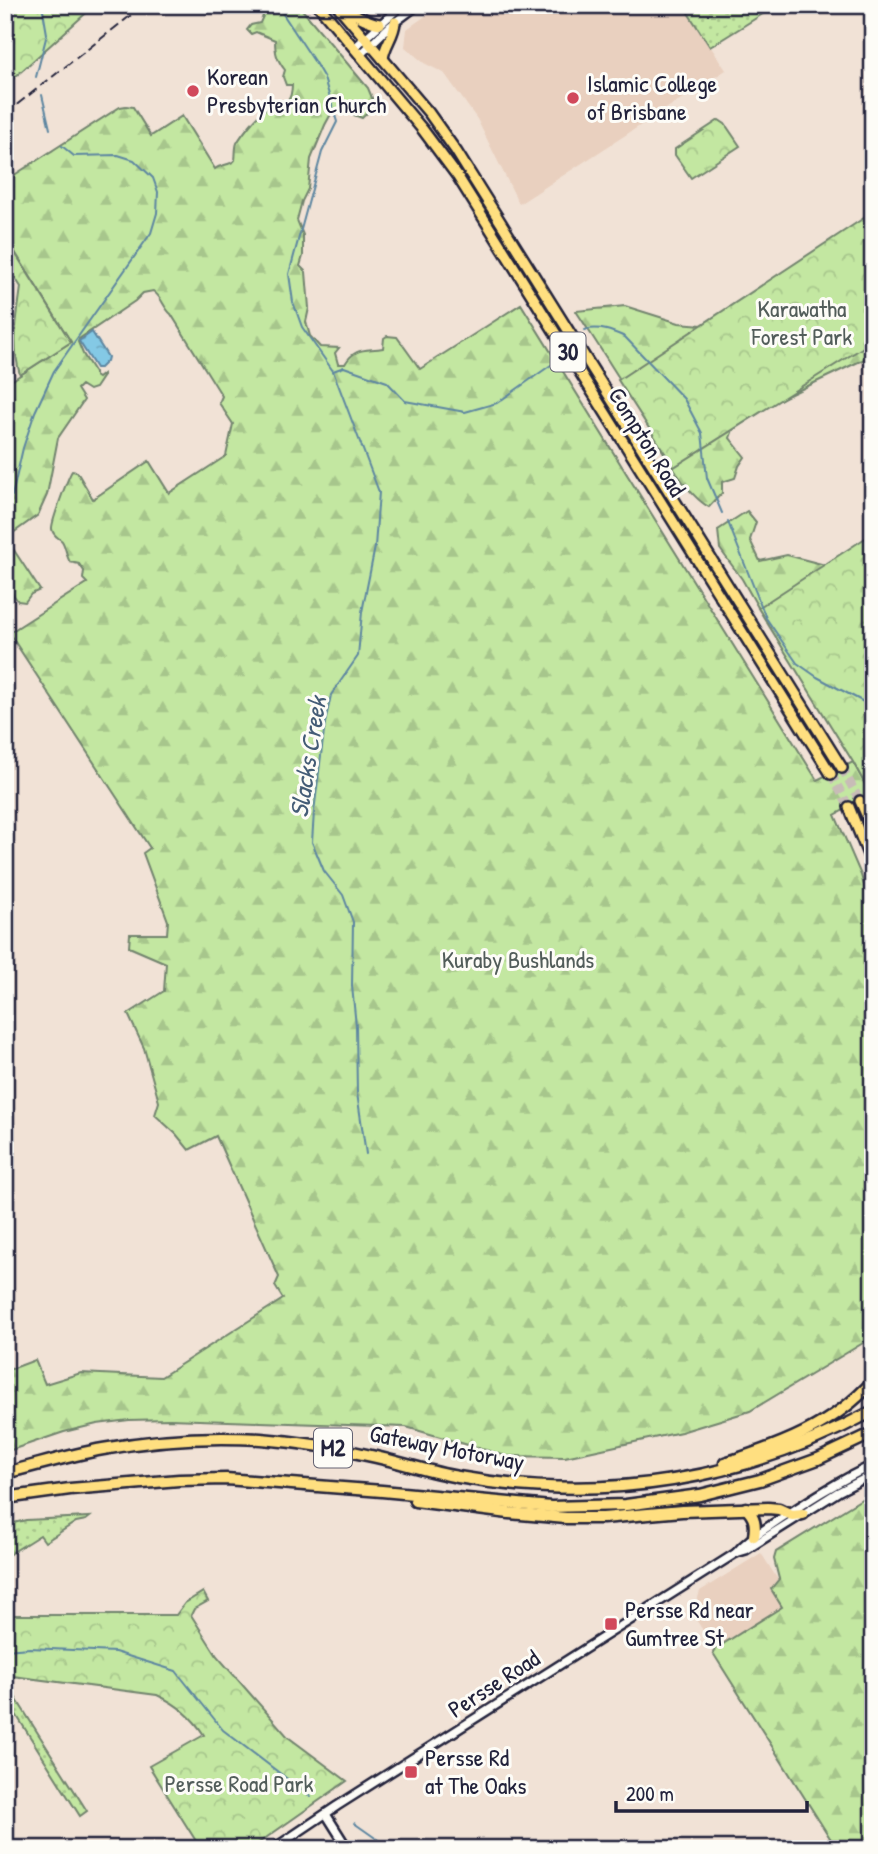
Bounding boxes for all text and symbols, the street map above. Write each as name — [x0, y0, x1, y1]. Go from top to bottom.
place label: Korean Presbyterian Church — [207, 60, 386, 120]
place label: Islamic College of Brisbane — [587, 67, 718, 127]
marker: Korean Presbyterian Church — [185, 83, 201, 99]
marker: Islamic College of Brisbane — [565, 90, 581, 106]
park label: Karawatha Forest Park — [751, 292, 852, 352]
road number: 30 — [550, 332, 586, 372]
street label: Compton Road — [602, 381, 694, 502]
water label: Slacks Creek — [281, 692, 335, 820]
park label: Kuraby Bushlands — [442, 943, 594, 975]
street label: Gateway Motorway — [367, 1416, 527, 1478]
road number: M2 — [314, 1428, 352, 1468]
place label: Persse Rd near Gumtree St — [625, 1593, 754, 1653]
marker: Persse Rd near Gumtree St — [603, 1616, 619, 1632]
street label: Persse Road — [441, 1642, 545, 1725]
place label: Persse Rd at The Oaks — [425, 1741, 527, 1801]
marker: Persse Rd at The Oaks — [403, 1764, 419, 1780]
park label: Persse Road Park — [165, 1767, 313, 1799]
scale bar — [616, 1770, 806, 1814]
text: 200 m — [626, 1779, 674, 1808]

